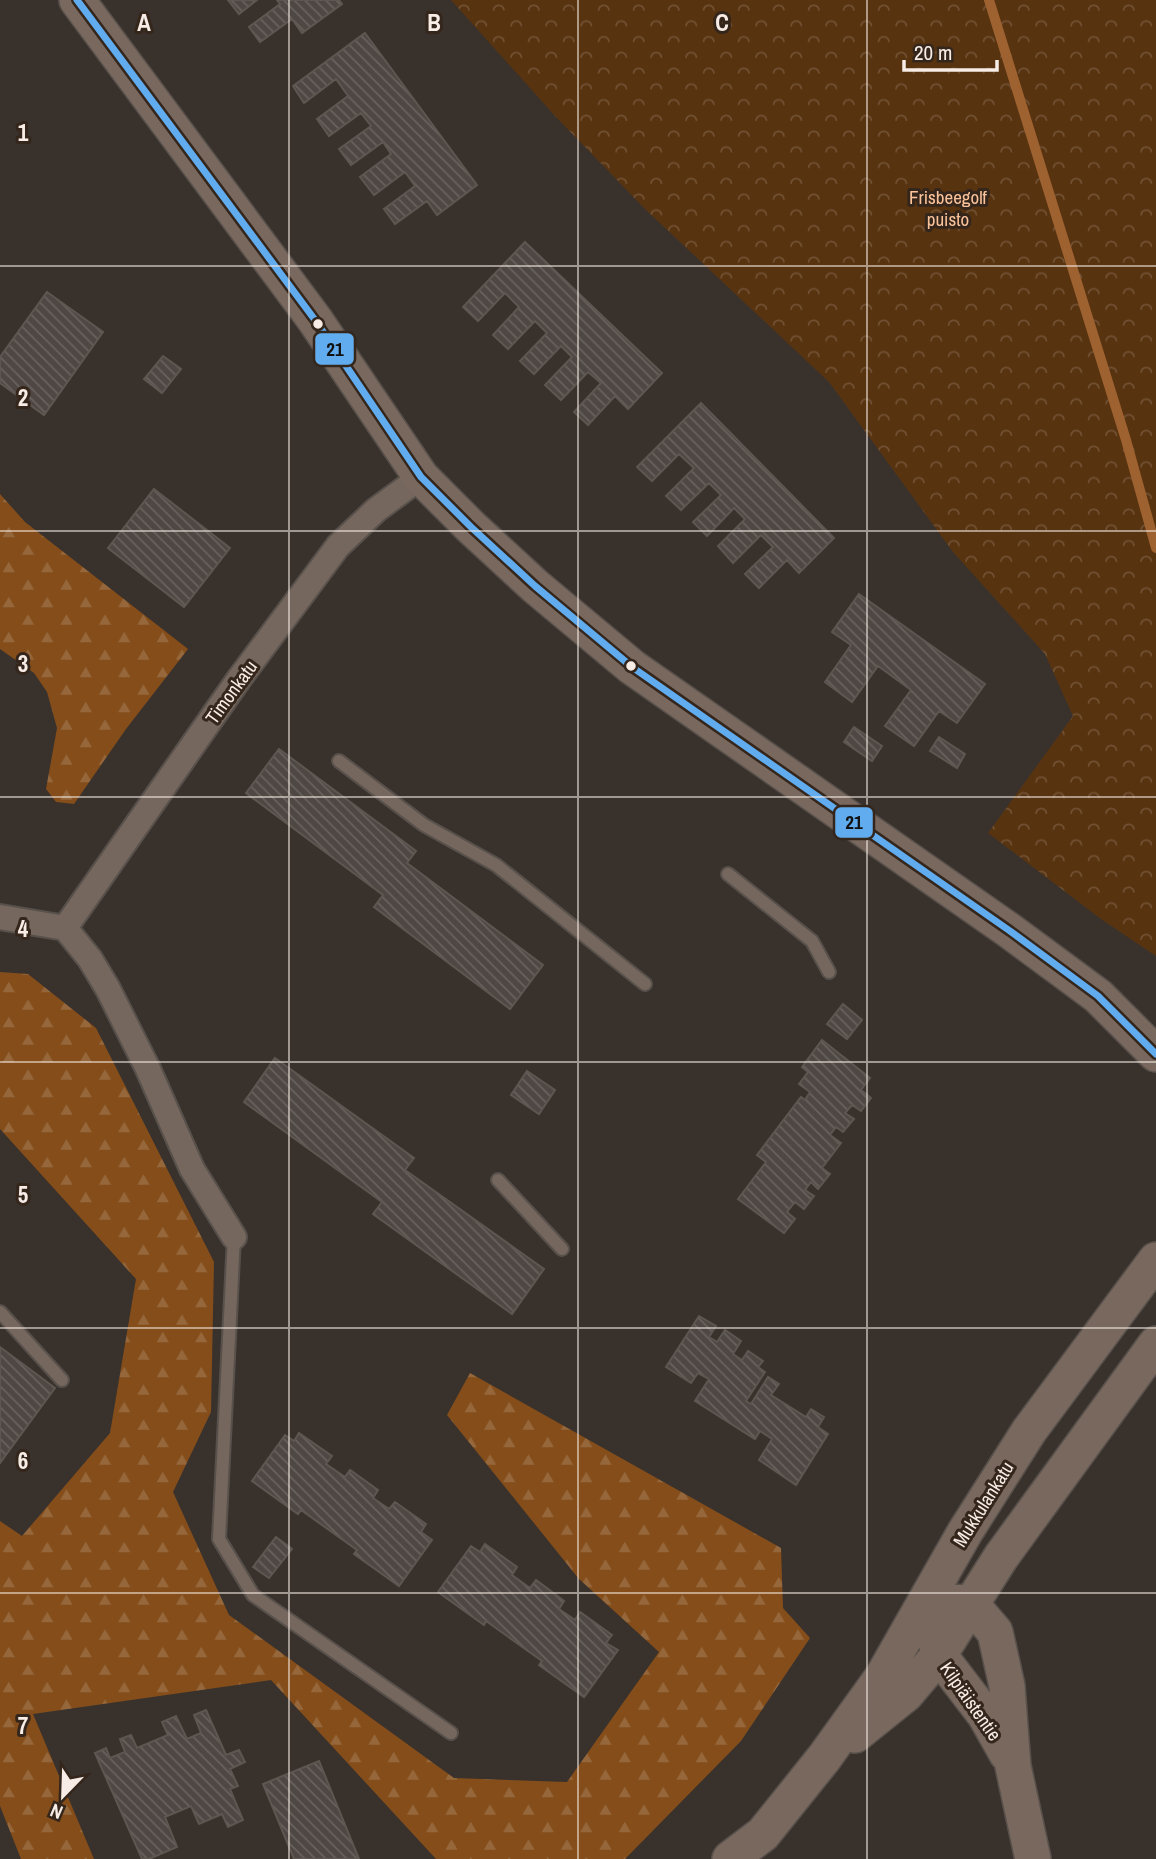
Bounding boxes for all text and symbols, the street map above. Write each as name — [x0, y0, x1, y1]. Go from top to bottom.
text: A — [137, 7, 151, 38]
text: B — [427, 7, 441, 38]
text: C — [715, 7, 729, 38]
scale bar — [904, 28, 997, 72]
text: 20 m — [914, 38, 952, 67]
text: 1 — [18, 117, 29, 148]
park label: Frisbeegolf puisto — [909, 184, 988, 232]
unlabelled marker — [311, 317, 325, 331]
line badge: 21 — [314, 332, 355, 366]
text: 21 — [326, 336, 344, 362]
text: 2 — [18, 382, 28, 413]
text: 3 — [18, 648, 28, 679]
street label: Timonkatu — [199, 655, 263, 729]
unlabelled marker — [624, 659, 638, 673]
line badge: 21 — [834, 806, 874, 839]
text: 21 — [845, 809, 863, 835]
text: 4 — [18, 913, 29, 944]
text: 5 — [18, 1179, 28, 1210]
text: 6 — [18, 1445, 28, 1476]
street label: Mukkulankatu — [947, 1456, 1019, 1552]
street label: Kilpiäistentie — [934, 1656, 1008, 1746]
text: 7 — [18, 1710, 28, 1741]
north arrow — [28, 1761, 98, 1831]
text: N — [46, 1797, 67, 1826]

